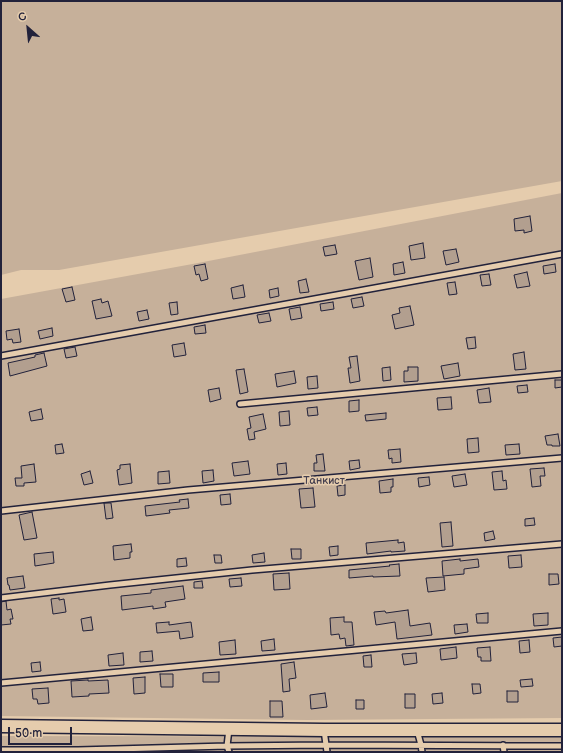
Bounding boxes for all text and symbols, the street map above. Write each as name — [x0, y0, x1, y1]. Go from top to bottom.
north arrow — [8, 8, 48, 48]
text: С — [16, 9, 29, 24]
park label: Танкист — [303, 474, 345, 488]
scale bar — [10, 719, 74, 745]
text: 50 m — [15, 726, 42, 741]

